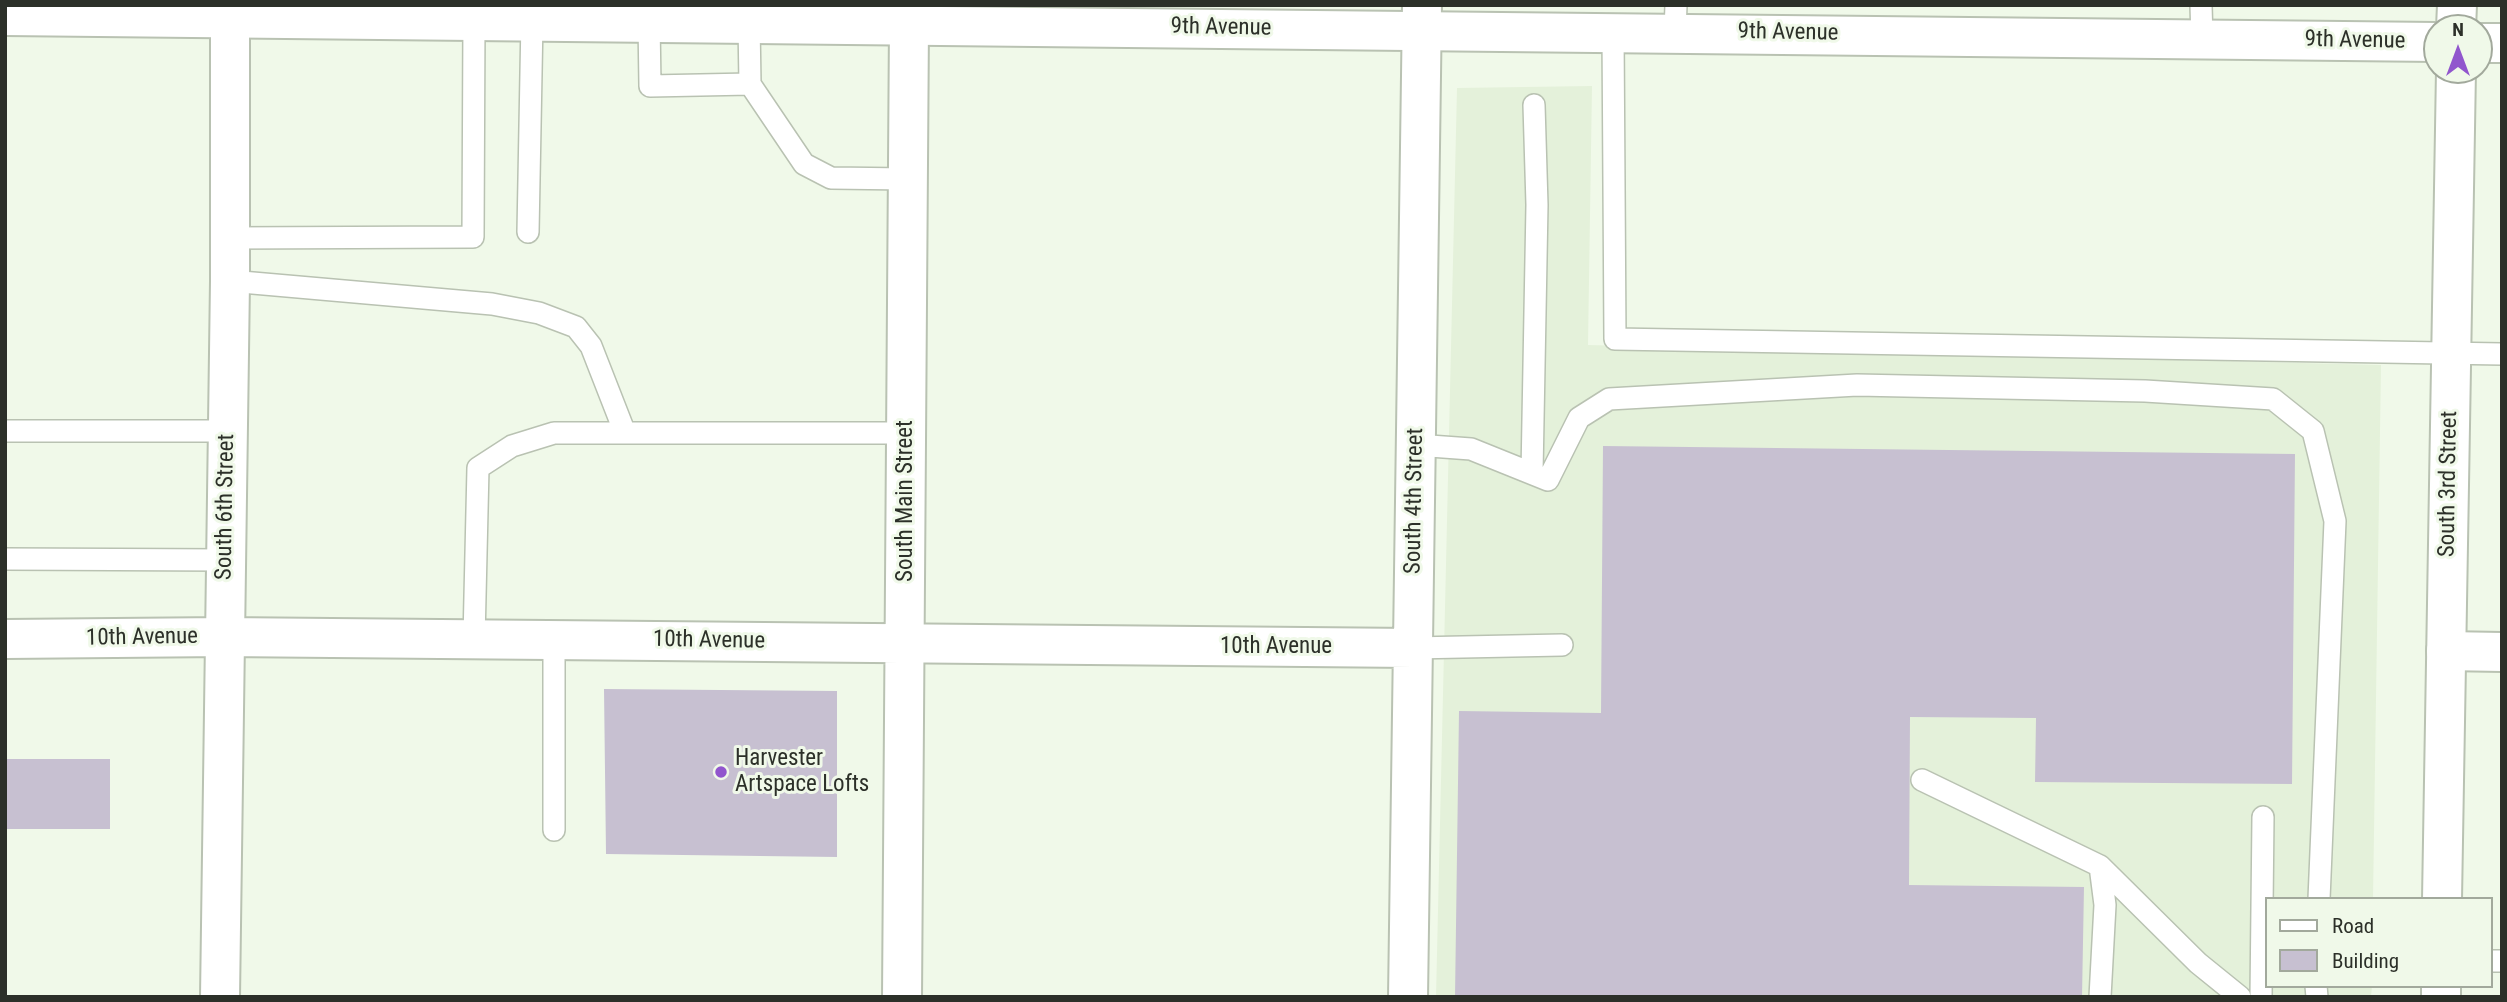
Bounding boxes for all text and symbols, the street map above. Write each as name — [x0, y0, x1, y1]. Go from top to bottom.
street label: 9th Avenue — [1170, 13, 1272, 43]
north arrow — [2423, 14, 2493, 84]
street label: 9th Avenue — [1737, 18, 1839, 48]
text: N — [2452, 18, 2464, 41]
street label: 9th Avenue — [2304, 26, 2406, 56]
street label: South 3rd Street — [2434, 411, 2464, 557]
street label: South Main Street — [892, 420, 920, 582]
street label: South 4th Street — [1400, 428, 1430, 574]
street label: South 6th Street — [211, 434, 241, 580]
street label: 10th Avenue — [86, 623, 198, 653]
street label: 10th Avenue — [653, 626, 765, 656]
street label: 10th Avenue — [1220, 633, 1332, 661]
place label: Harvester Artspace Lofts — [735, 745, 869, 799]
marker: Harvester Artspace Lofts — [713, 764, 729, 780]
legend — [2266, 897, 2493, 988]
text: Road — [2332, 914, 2374, 938]
text: Building — [2332, 949, 2399, 973]

